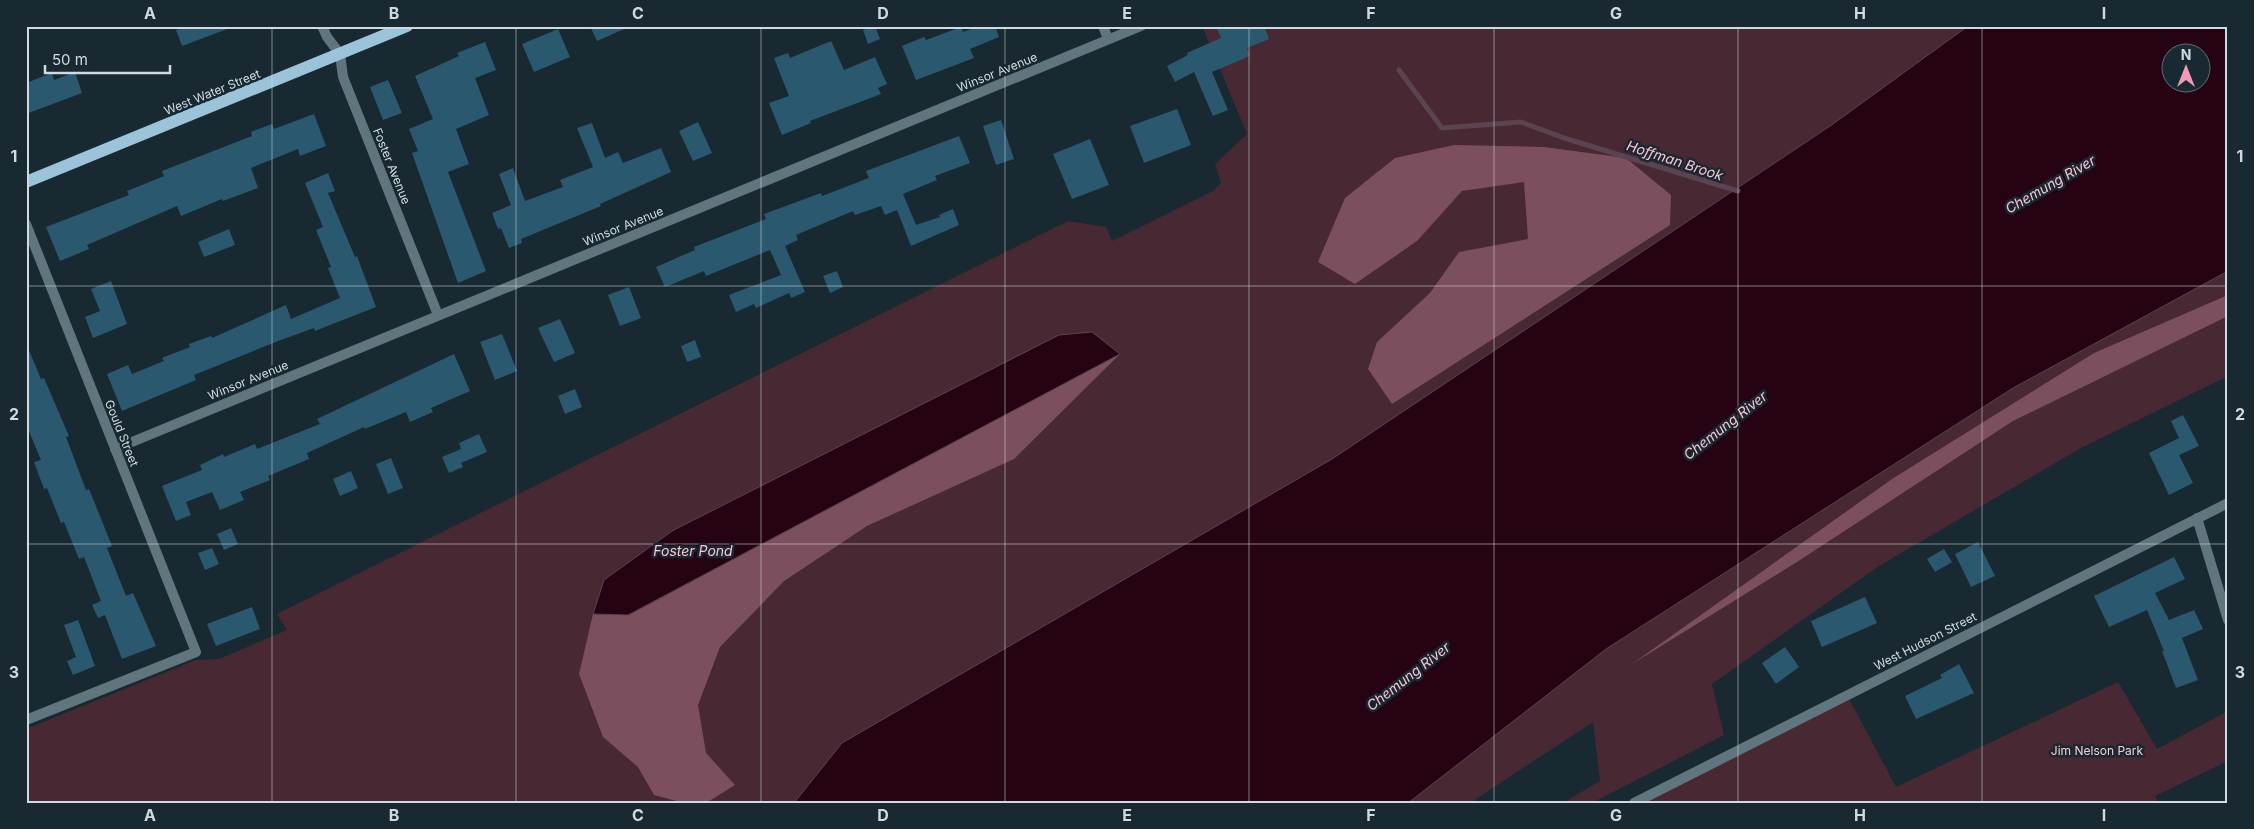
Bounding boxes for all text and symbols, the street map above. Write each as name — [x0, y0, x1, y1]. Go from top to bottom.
text: A — [144, 3, 156, 23]
text: B — [389, 3, 399, 23]
text: C — [632, 3, 644, 23]
text: D — [877, 3, 889, 23]
text: E — [1122, 3, 1132, 23]
text: F — [1366, 3, 1376, 23]
text: G — [1610, 3, 1622, 23]
text: H — [1854, 3, 1866, 23]
text: I — [2102, 3, 2106, 23]
scale bar — [45, 42, 170, 74]
north arrow — [2162, 42, 2212, 92]
text: N — [2181, 46, 2191, 63]
street label: Winsor Avenue — [955, 49, 1039, 95]
text: 50 m — [52, 50, 88, 69]
street label: West Water Street — [162, 66, 262, 118]
street label: Foster Avenue — [370, 126, 414, 206]
water label: Hoffman Brook — [1625, 136, 1726, 184]
text: 1 — [11, 146, 17, 166]
text: 1 — [2237, 146, 2243, 166]
water label: Chemung River — [2002, 151, 2099, 217]
street label: Winsor Avenue — [581, 203, 665, 249]
street label: Winsor Avenue — [206, 357, 290, 403]
water label: Chemung River — [1680, 387, 1771, 463]
street label: Gould Street — [102, 397, 142, 469]
text: 2 — [9, 404, 19, 424]
text: 2 — [2235, 404, 2245, 424]
water label: Foster Pond — [653, 542, 733, 559]
street label: West Hudson Street — [1871, 609, 1979, 673]
water label: Chemung River — [1363, 638, 1454, 714]
text: 3 — [9, 662, 19, 682]
text: 3 — [2235, 662, 2245, 682]
park label: Jim Nelson Park — [2051, 743, 2144, 758]
text: A — [144, 805, 156, 825]
text: B — [389, 805, 399, 825]
text: C — [632, 805, 644, 825]
text: D — [877, 805, 889, 825]
text: E — [1122, 805, 1132, 825]
text: F — [1366, 805, 1376, 825]
text: G — [1610, 805, 1622, 825]
text: H — [1854, 805, 1866, 825]
text: I — [2102, 805, 2106, 825]

